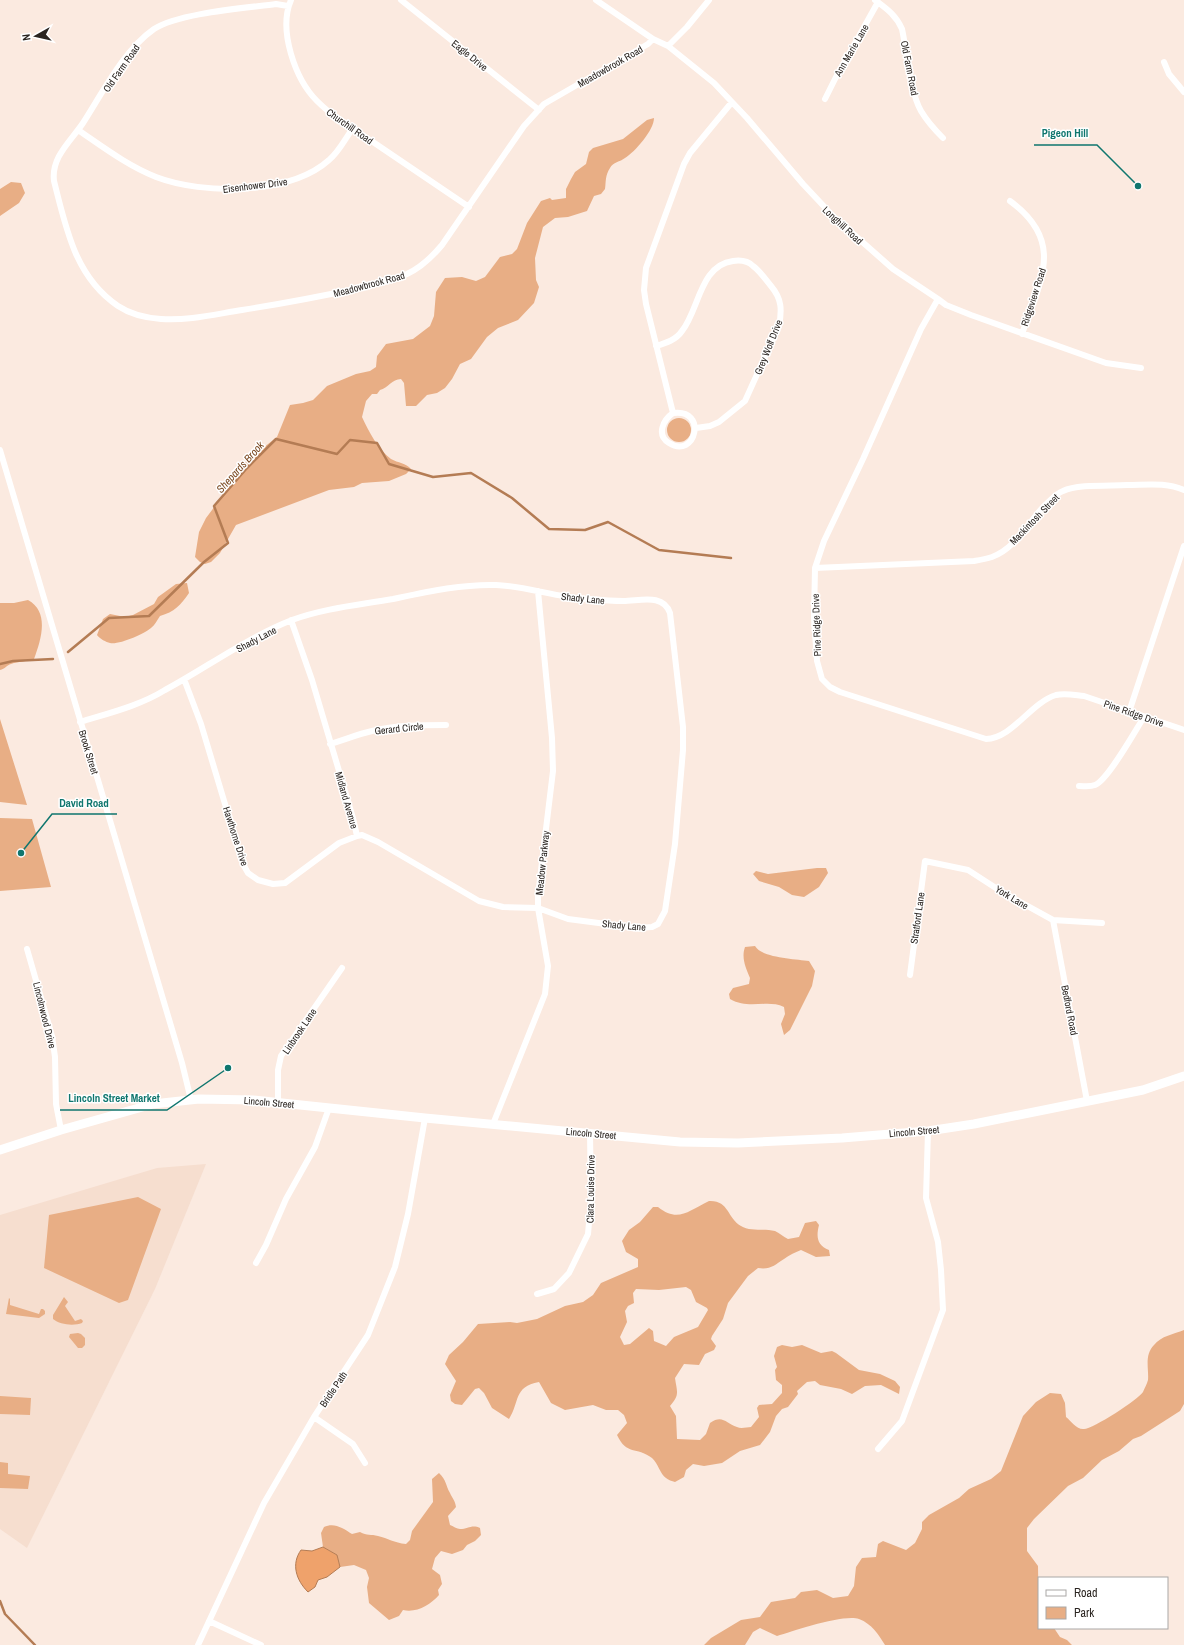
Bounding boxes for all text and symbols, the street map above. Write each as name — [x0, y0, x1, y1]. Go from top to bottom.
north arrow — [16, 16, 56, 56]
street label: Ann Marie Lane — [831, 21, 872, 80]
text: N — [19, 33, 33, 42]
street label: Eagle Drive — [449, 37, 491, 74]
street label: Old Farm Road — [898, 40, 921, 97]
street label: Old Farm Road — [100, 42, 143, 95]
street label: Meadowbrook Road — [575, 42, 645, 90]
street label: Churchill Road — [324, 106, 376, 147]
callout: Pigeon Hill — [1034, 122, 1097, 145]
text: Pigeon Hill — [1042, 126, 1088, 140]
street label: Eisenhower Drive — [222, 175, 289, 196]
street label: Longhill Road — [820, 203, 866, 247]
street label: Ridgeview Road — [1018, 266, 1049, 328]
street label: Meadowbrook Road — [332, 269, 406, 300]
street label: Grey Wolf Drive — [752, 317, 786, 377]
water label: Shepards Brook — [213, 438, 267, 496]
street label: Mackintosh Street — [1007, 491, 1062, 548]
street label: Shady Lane — [560, 590, 606, 607]
street label: Pine Ridge Drive — [809, 593, 824, 657]
street label: Shady Lane — [234, 623, 279, 655]
street label: Pine Ridge Drive — [1102, 697, 1166, 730]
street label: Gerard Circle — [374, 719, 425, 738]
street label: Brook Street — [76, 728, 102, 777]
street label: Midland Avenue — [332, 770, 361, 831]
callout: David Road — [52, 791, 117, 814]
text: David Road — [59, 796, 109, 810]
street label: Hawthorne Drive — [220, 805, 251, 868]
street label: Meadow Parkway — [533, 829, 552, 896]
street label: York Lane — [993, 882, 1031, 913]
street label: Stratford Lane — [907, 891, 928, 945]
street label: Shady Lane — [602, 917, 647, 934]
street label: Lincolnwood Drive — [30, 981, 59, 1050]
street label: Bedford Road — [1058, 984, 1081, 1036]
street label: Linbrook Lane — [279, 1006, 320, 1057]
callout: Lincoln Street Market — [60, 1087, 167, 1110]
text: Lincoln Street Market — [68, 1091, 160, 1105]
street label: Lincoln Street — [243, 1094, 295, 1111]
street label: Lincoln Street — [888, 1123, 941, 1140]
street label: Lincoln Street — [565, 1125, 617, 1142]
street label: Clara Louise Drive — [583, 1154, 598, 1223]
street label: Bridle Path — [317, 1369, 350, 1410]
legend — [1038, 1577, 1168, 1629]
text: Road — [1074, 1585, 1098, 1601]
text: Park — [1074, 1605, 1094, 1621]

